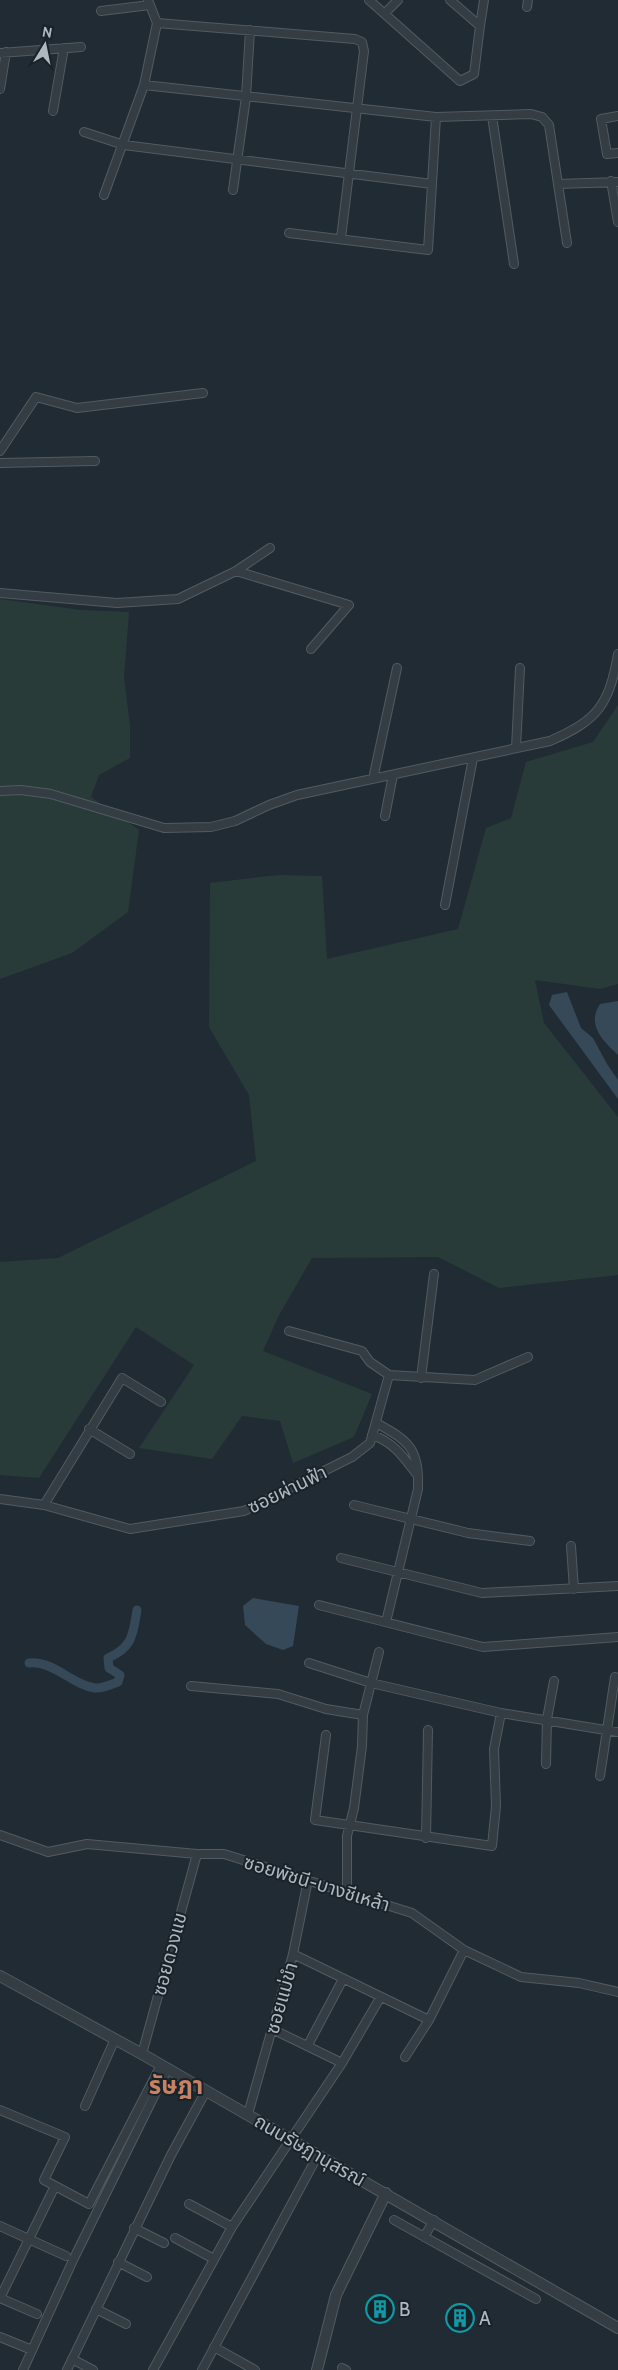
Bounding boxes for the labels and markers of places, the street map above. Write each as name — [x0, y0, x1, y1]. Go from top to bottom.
building icon: B — [365, 2294, 395, 2324]
place label: B — [399, 2298, 410, 2321]
building icon: A — [445, 2303, 475, 2333]
place label: A — [479, 2307, 491, 2330]

